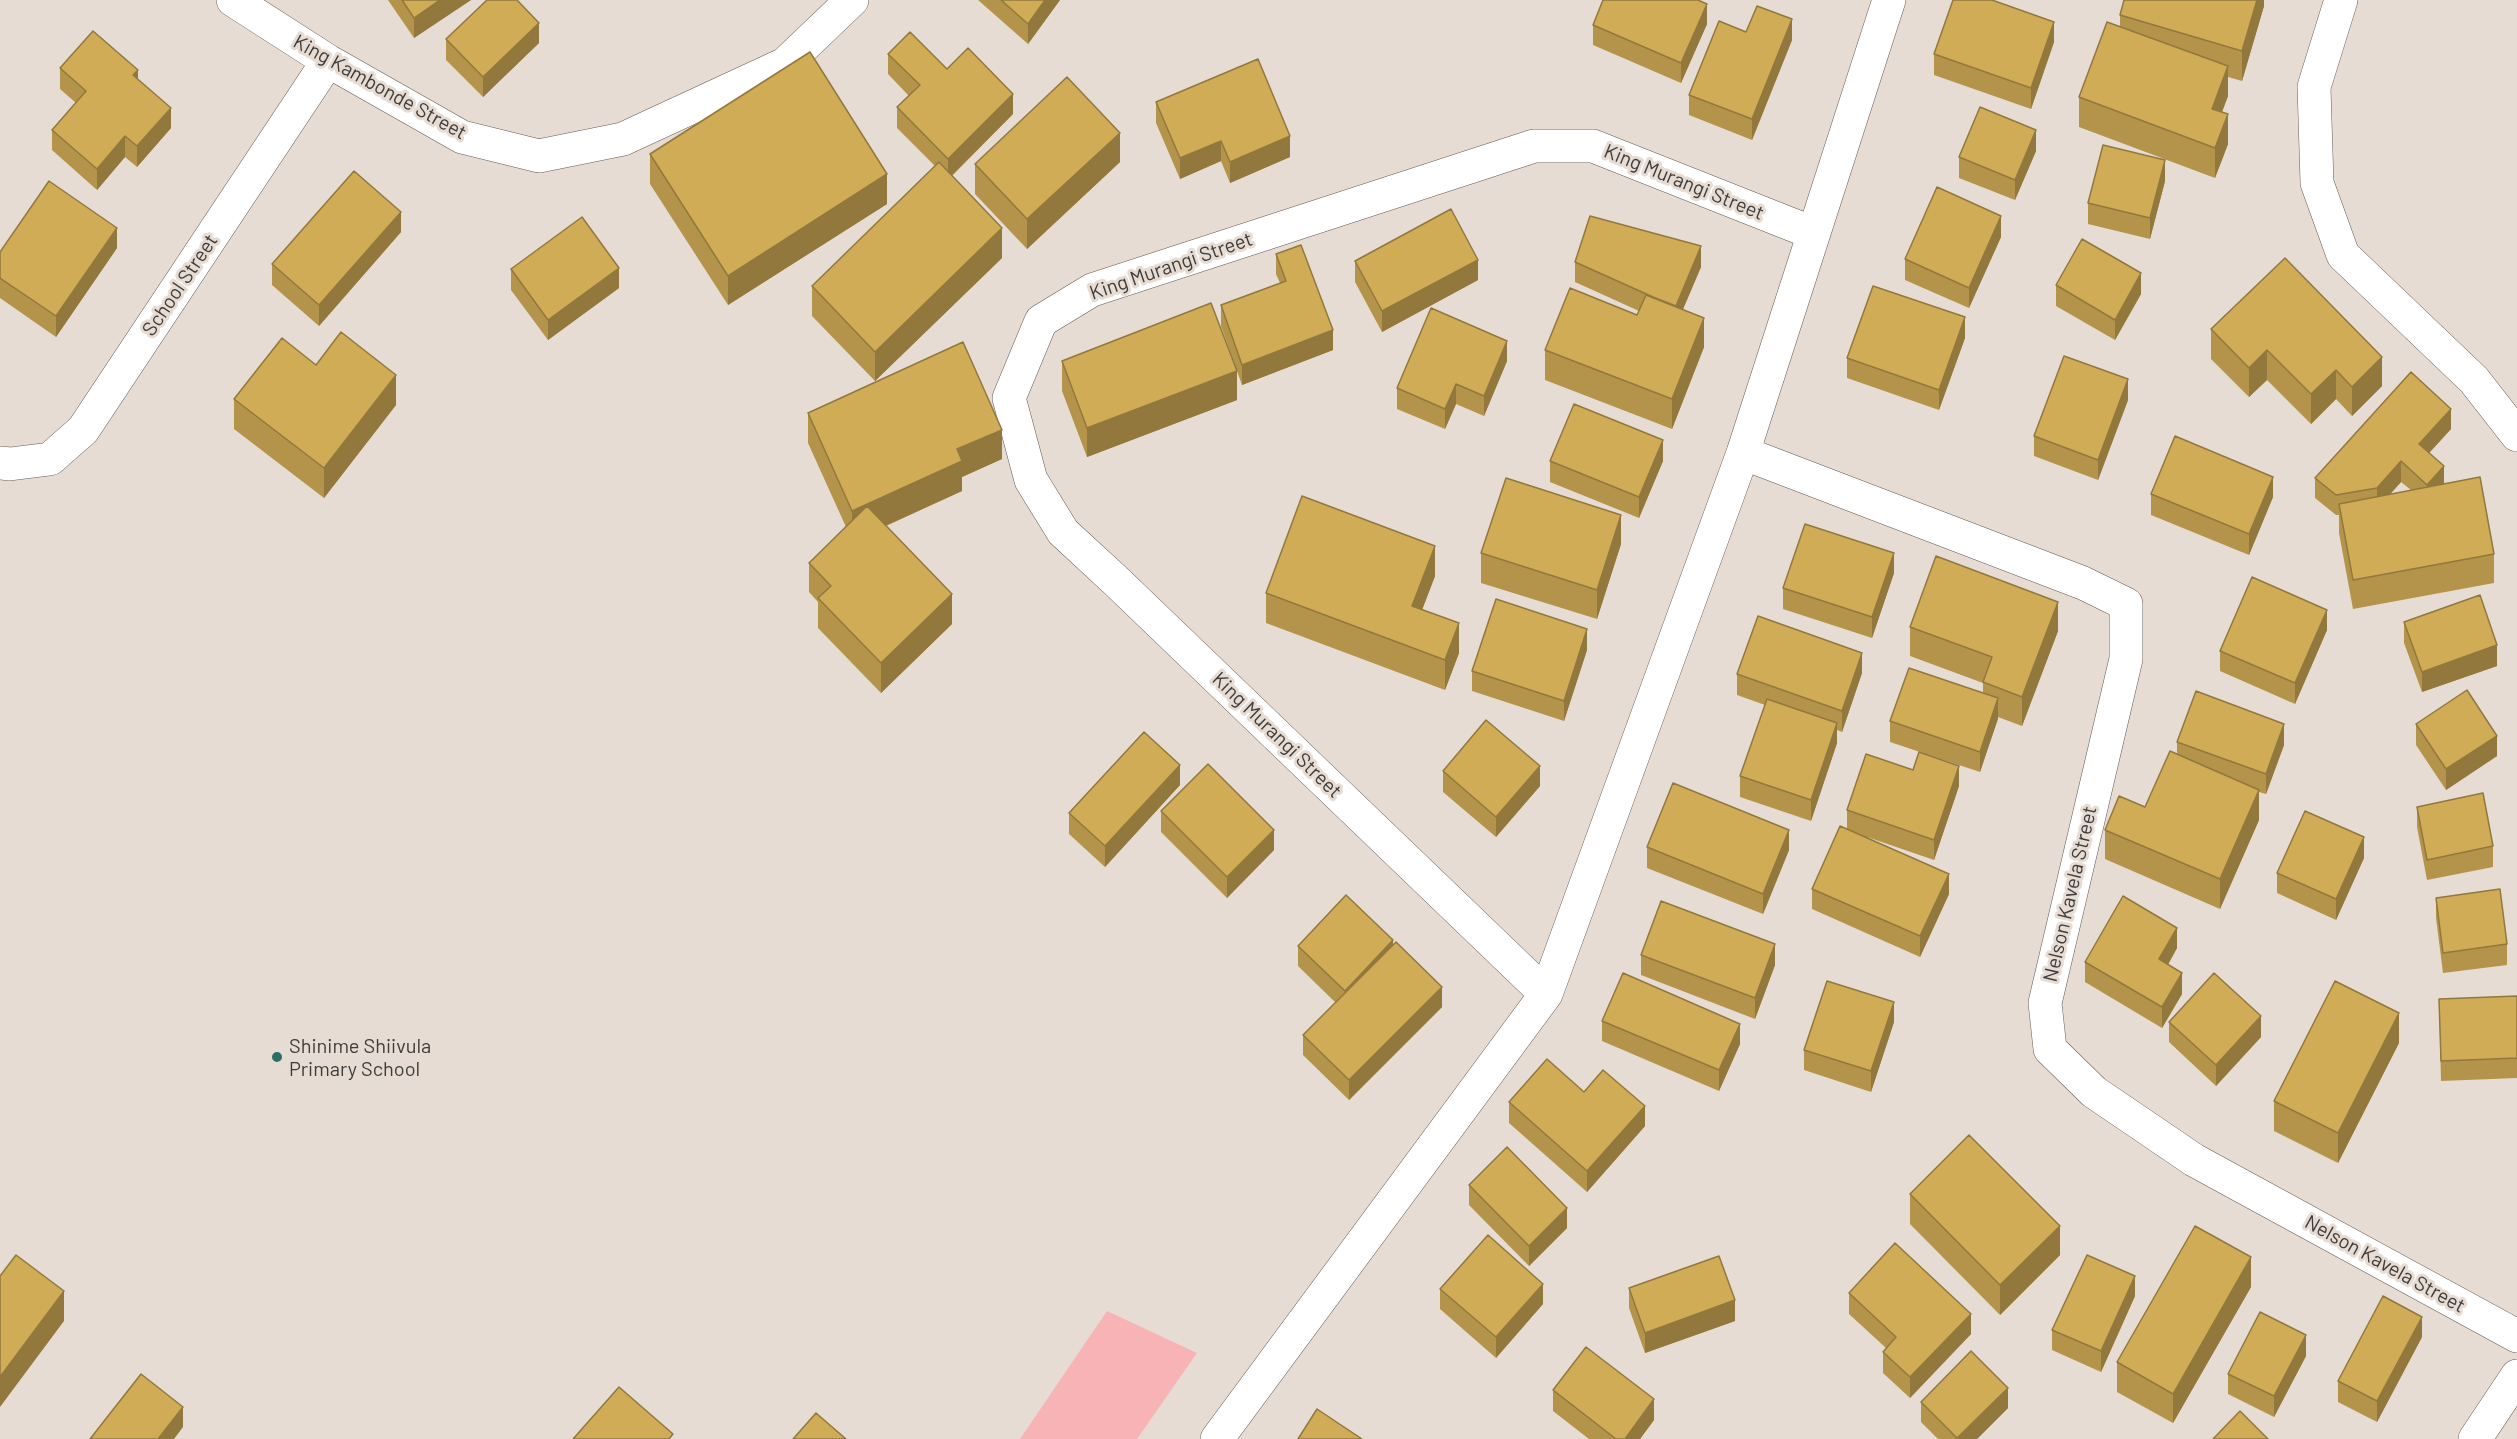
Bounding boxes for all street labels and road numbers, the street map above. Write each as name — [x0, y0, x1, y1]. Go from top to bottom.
street label: King Kambonde Street — [289, 29, 471, 145]
street label: King Murangi Street — [1600, 139, 1768, 225]
street label: King Murangi Street — [1087, 227, 1255, 305]
street label: School Street — [137, 229, 223, 341]
street label: King Murangi Street — [1207, 667, 1347, 803]
street label: Nelson Kavela Street — [2038, 804, 2102, 984]
street label: Nelson Kavela Street — [2301, 1210, 2469, 1318]

